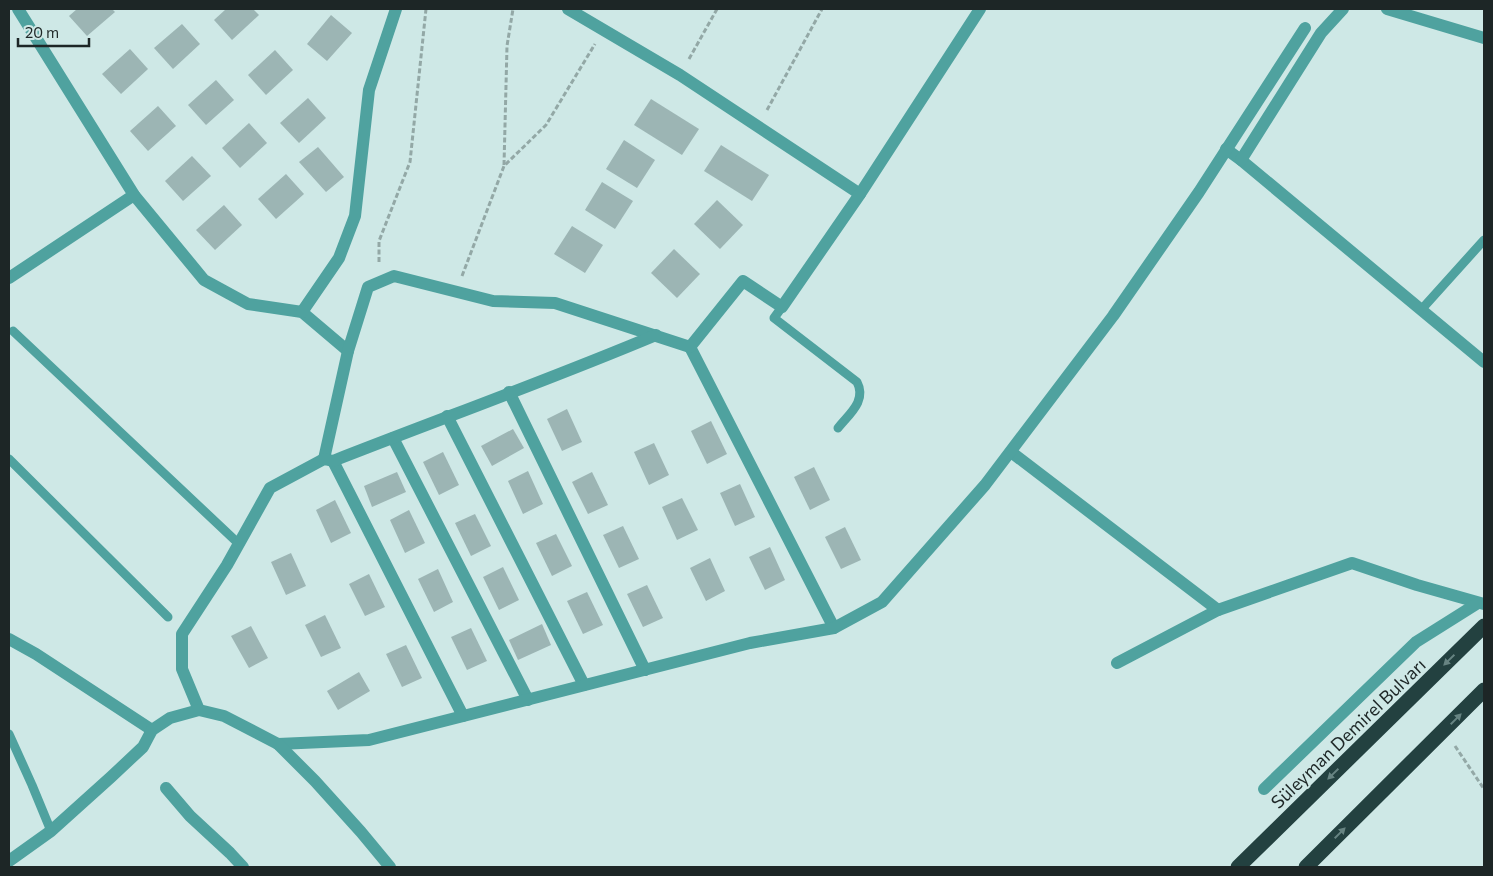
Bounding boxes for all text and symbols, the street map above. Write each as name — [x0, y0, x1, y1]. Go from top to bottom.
scale bar — [18, 15, 89, 47]
text: 20 m — [25, 23, 59, 41]
street label: Süleyman Demirel Bulvarı — [1266, 653, 1430, 813]
one-way arrow — [1443, 654, 1455, 666]
one-way arrow — [1450, 713, 1462, 725]
one-way arrow — [1327, 768, 1339, 780]
one-way arrow — [1334, 827, 1346, 839]

